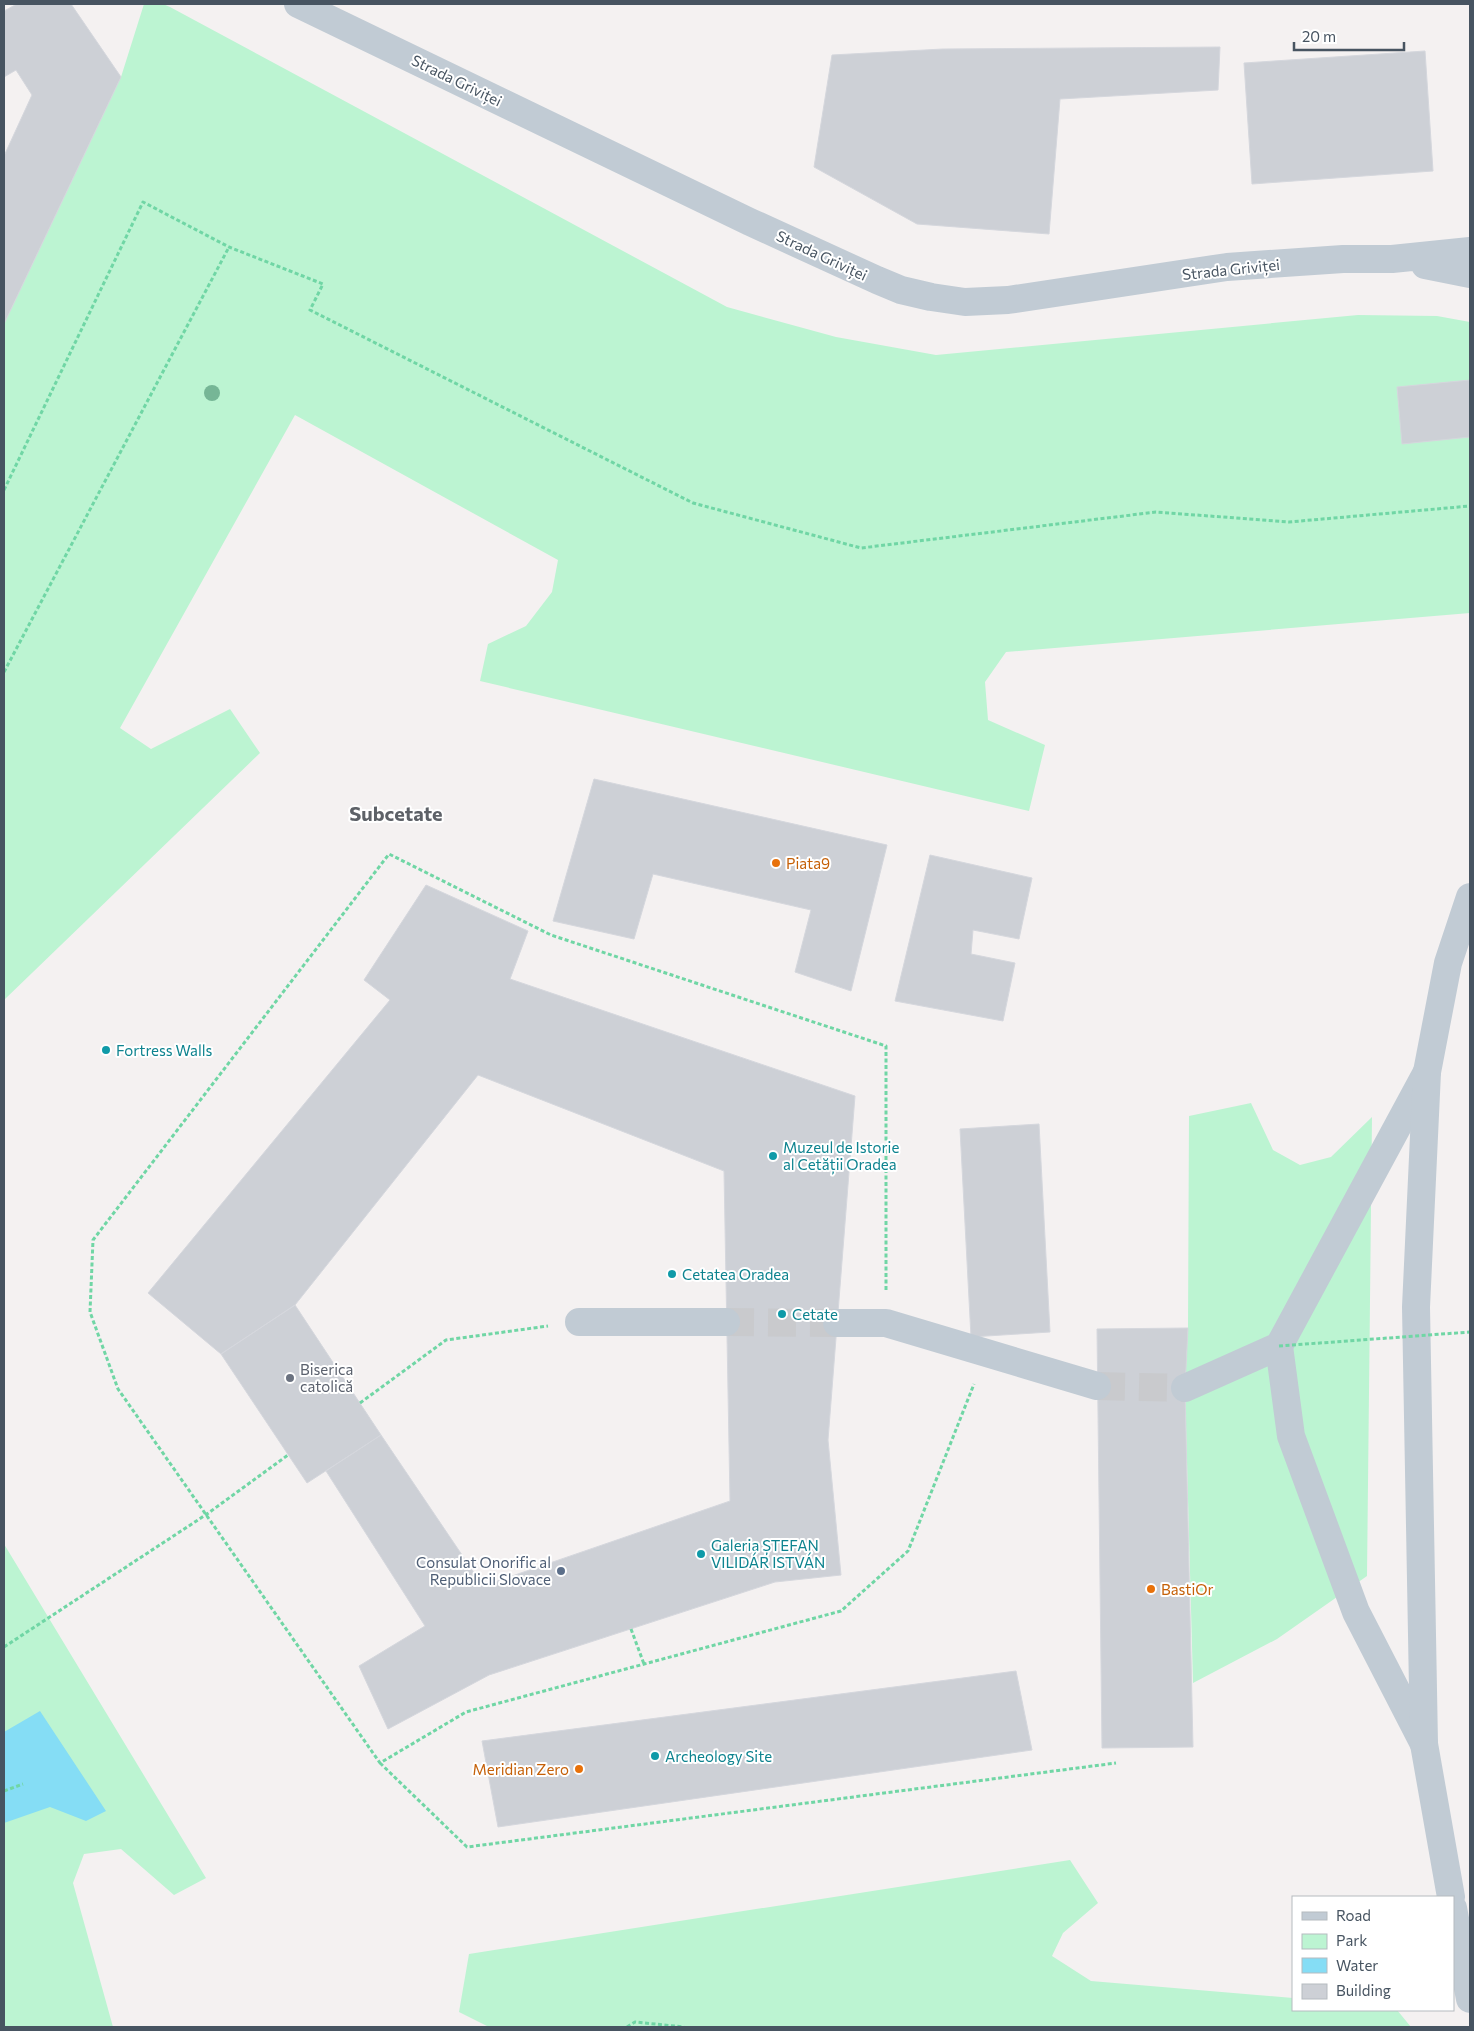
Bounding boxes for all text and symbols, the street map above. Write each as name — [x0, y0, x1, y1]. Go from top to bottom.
scale bar — [1294, 20, 1404, 52]
text: 20 m — [1302, 27, 1336, 45]
street label: Strada Griviței — [408, 50, 505, 111]
street label: Strada Griviței — [773, 226, 870, 286]
street label: Strada Griviței — [1181, 255, 1281, 285]
district label: Subcetate — [349, 801, 443, 825]
place label: Piata9 — [786, 854, 830, 872]
marker: Piata9 — [770, 857, 782, 869]
place label: Fortress Walls — [116, 1041, 213, 1059]
marker: Fortress Walls — [100, 1044, 112, 1056]
place label: Muzeul de Istorie al Cetății Oradea — [783, 1138, 899, 1175]
marker: Muzeul de Istorie al Cetății Oradea — [767, 1150, 779, 1162]
place label: Cetatea Oradea — [682, 1265, 789, 1283]
marker: Cetatea Oradea — [666, 1268, 678, 1280]
place label: Cetate — [792, 1305, 838, 1323]
marker: Cetate — [776, 1308, 788, 1320]
place label: Biserica catolică — [300, 1360, 353, 1395]
marker: Biserica catolică — [284, 1372, 296, 1384]
place label: Galeria ȘTEFAN VILIDÁR ISTVÁN — [711, 1536, 825, 1571]
marker: Galeria ȘTEFAN VILIDÁR ISTVÁN — [695, 1548, 707, 1560]
place label: Consulat Onorific al Republicii Slovace — [416, 1553, 551, 1588]
marker: Consulat Onorific al Republicii Slovace — [555, 1565, 567, 1577]
place label: BastiOr — [1161, 1580, 1214, 1598]
marker: BastiOr — [1145, 1583, 1157, 1595]
place label: Archeology Site — [665, 1747, 772, 1765]
marker: Archeology Site — [649, 1750, 661, 1762]
place label: Meridian Zero — [472, 1760, 569, 1778]
marker: Meridian Zero — [573, 1763, 585, 1775]
legend — [1292, 1896, 1454, 2011]
text: Road — [1336, 1906, 1371, 1924]
text: Park — [1336, 1931, 1367, 1949]
text: Water — [1336, 1956, 1378, 1974]
text: Building — [1336, 1981, 1391, 1999]

